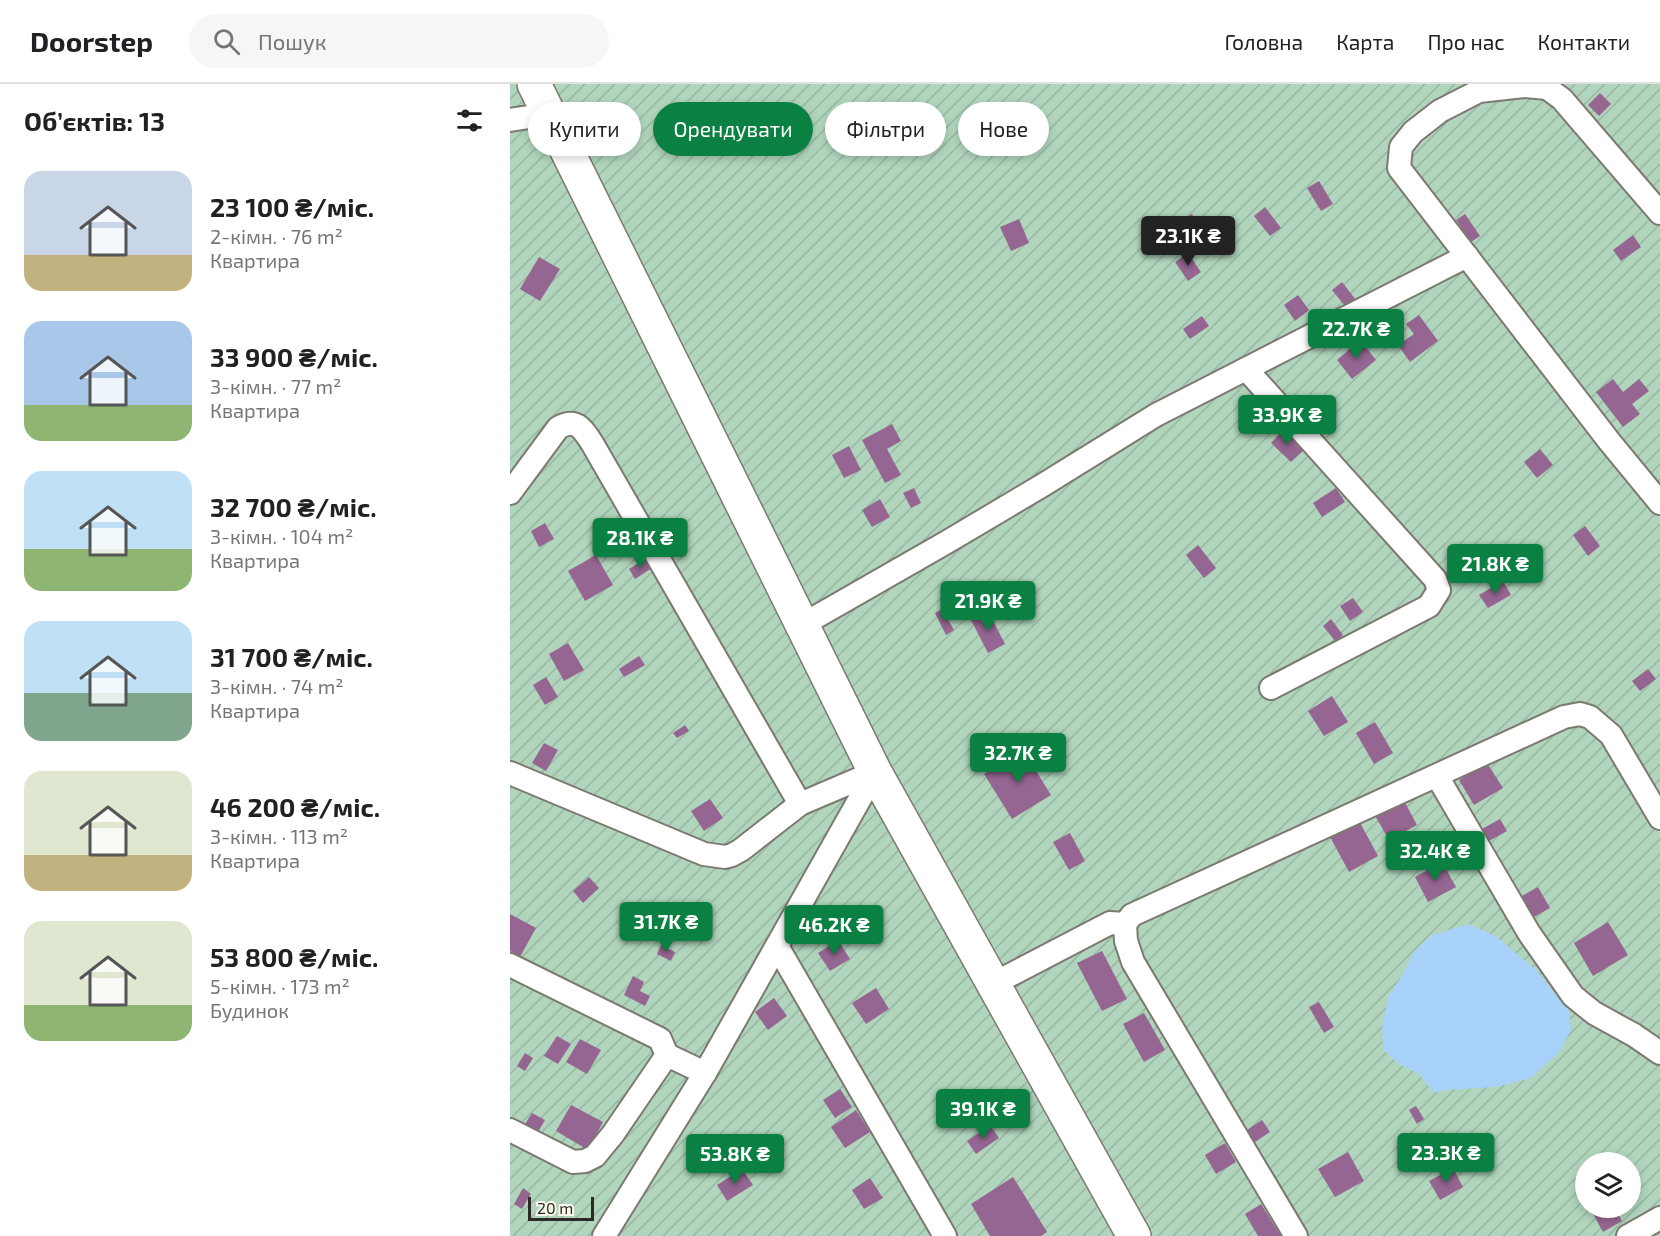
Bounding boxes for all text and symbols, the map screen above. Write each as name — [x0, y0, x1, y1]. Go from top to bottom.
search box — [189, 14, 609, 68]
text: Doorstep — [30, 24, 153, 58]
icon: search — [210, 25, 243, 58]
text: Пошук — [258, 28, 327, 54]
text: Головна — [1224, 29, 1303, 54]
text: Карта — [1336, 29, 1394, 54]
text: Про нас — [1427, 29, 1505, 54]
text: Контакти — [1538, 29, 1630, 54]
chip: Купити — [528, 102, 641, 156]
chip: Орендувати — [653, 102, 813, 156]
chip: Фільтри — [825, 102, 946, 156]
chip: Нове — [958, 102, 1049, 156]
icon: filters — [453, 104, 486, 137]
text: Об’єктів: 13 — [24, 105, 165, 136]
text: 23 100 ₴/міс. — [210, 191, 374, 222]
icon: home — [72, 195, 144, 267]
pin: 23.1K ₴ — [1133, 216, 1243, 267]
text: 23.1K ₴ — [1155, 223, 1221, 247]
text: 2-кімн. · 76 m² — [210, 224, 343, 248]
text: Квартира — [210, 248, 300, 272]
pin: 22.7K ₴ — [1301, 309, 1411, 360]
text: 22.7K ₴ — [1322, 316, 1390, 340]
text: 33 900 ₴/міс. — [210, 341, 378, 372]
icon: home — [72, 345, 144, 417]
text: 3-кімн. · 77 m² — [210, 374, 341, 398]
pin: 33.9K ₴ — [1232, 395, 1342, 446]
text: Квартира — [210, 398, 300, 422]
text: 33.9K ₴ — [1252, 402, 1322, 426]
text: 32 700 ₴/міс. — [210, 491, 377, 522]
icon: home — [72, 495, 144, 567]
pin: 28.1K ₴ — [585, 518, 695, 569]
text: 3-кімн. · 104 m² — [210, 524, 353, 548]
text: 28.1K ₴ — [607, 525, 673, 549]
pin: 21.8K ₴ — [1440, 544, 1550, 595]
text: Квартира — [210, 548, 300, 572]
text: 21.8K ₴ — [1461, 551, 1529, 575]
pin: 21.9K ₴ — [933, 581, 1043, 632]
text: 21.9K ₴ — [954, 588, 1022, 612]
text: 31 700 ₴/міс. — [210, 641, 373, 672]
icon: home — [72, 645, 144, 717]
text: 3-кімн. · 74 m² — [210, 674, 343, 698]
text: Квартира — [210, 698, 300, 722]
pin: 32.7K ₴ — [963, 733, 1073, 784]
text: 32.7K ₴ — [984, 740, 1052, 764]
text: 46 200 ₴/міс. — [210, 791, 380, 822]
icon: home — [72, 795, 144, 867]
text: 3-кімн. · 113 m² — [210, 824, 348, 848]
pin: 32.4K ₴ — [1380, 831, 1490, 882]
text: 32.4K ₴ — [1400, 838, 1470, 862]
text: Квартира — [210, 848, 300, 872]
pin: 31.7K ₴ — [611, 902, 721, 953]
pin: 46.2K ₴ — [779, 905, 889, 956]
text: 31.7K ₴ — [634, 909, 698, 933]
text: 46.2K ₴ — [798, 912, 870, 936]
text: 53 800 ₴/міс. — [210, 941, 378, 972]
icon: home — [72, 945, 144, 1017]
text: 5-кімн. · 173 m² — [210, 974, 350, 998]
text: Будинок — [210, 998, 289, 1022]
pin: 39.1K ₴ — [928, 1089, 1038, 1140]
text: 39.1K ₴ — [950, 1096, 1016, 1120]
pin: 23.3K ₴ — [1391, 1133, 1501, 1184]
pin: 53.8K ₴ — [680, 1134, 790, 1185]
text: 23.3K ₴ — [1411, 1140, 1481, 1164]
text: 53.8K ₴ — [700, 1141, 770, 1165]
map controls — [1575, 1152, 1641, 1218]
button: layers — [1575, 1152, 1641, 1218]
scale bar — [528, 1194, 594, 1222]
text: 20 m — [537, 1198, 573, 1217]

